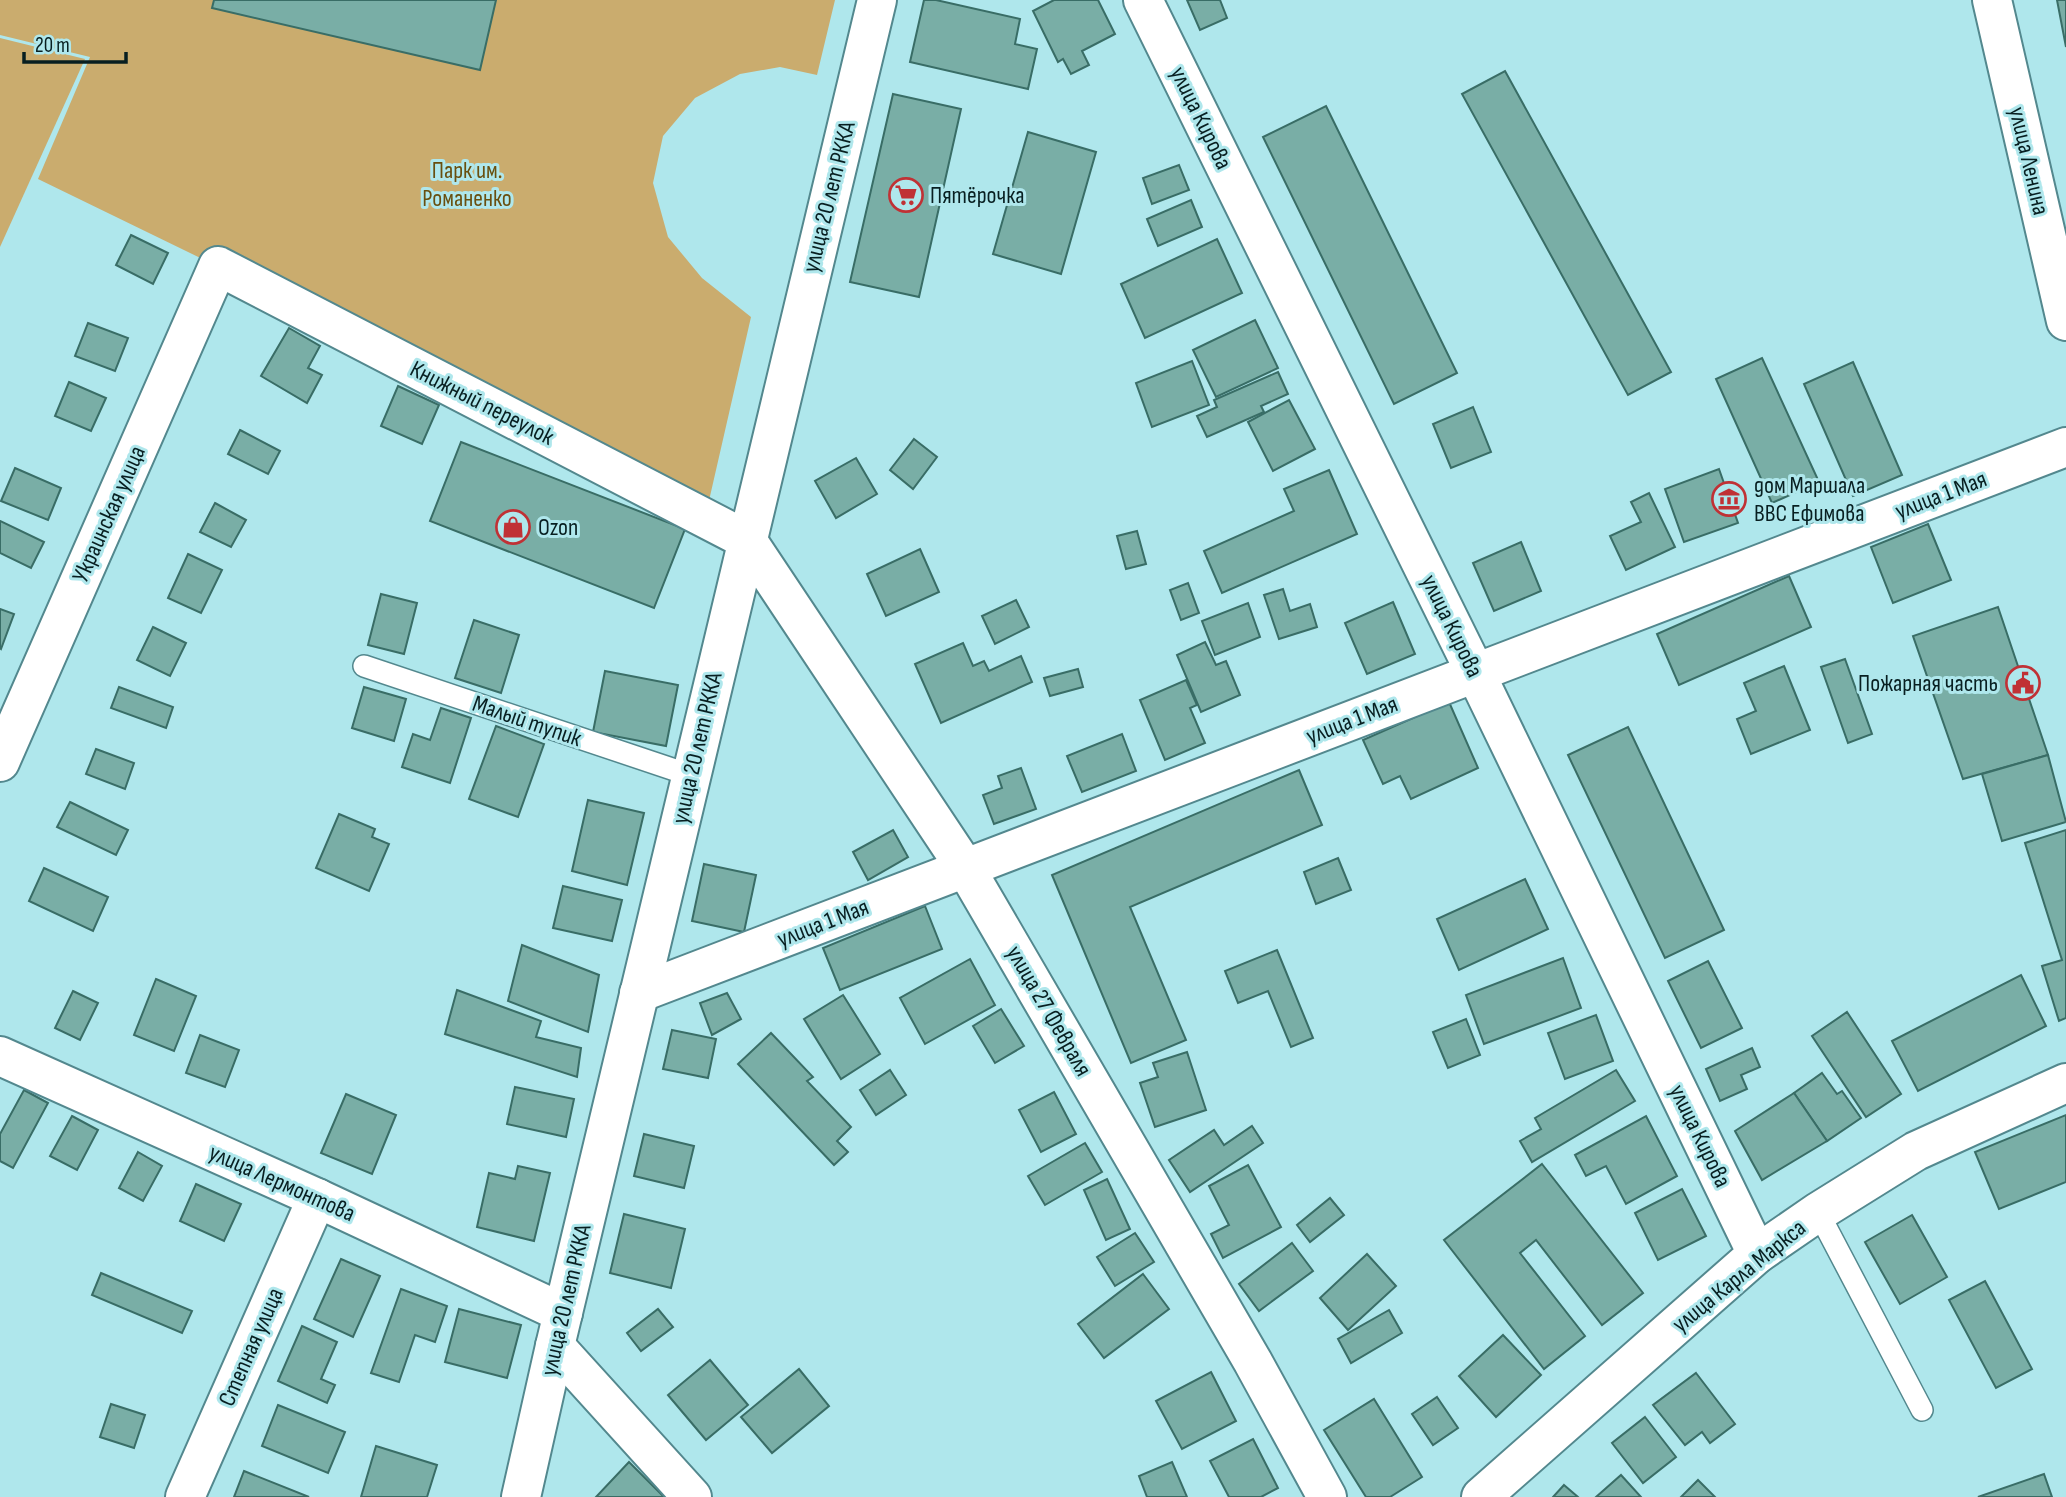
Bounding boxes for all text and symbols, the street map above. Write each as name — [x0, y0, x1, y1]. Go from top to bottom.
scale bar — [24, 21, 126, 65]
text: 20 m — [35, 33, 70, 58]
street label: улица Кирова — [1164, 62, 1238, 174]
street label: улица Ленина — [2002, 104, 2056, 218]
street label: улица 20 лет РККА — [796, 118, 862, 276]
park label: Парк им. Романенко — [422, 156, 512, 213]
supermarket icon: Пятёрочка — [887, 176, 925, 214]
place label: Пятёрочка — [930, 181, 1024, 210]
street label: Книжный переулок — [405, 354, 560, 452]
street label: Украинская улица — [66, 441, 152, 587]
street label: улица 1 Мая — [1891, 464, 1991, 526]
place label: дом Маршала ВВС Ефимова — [1754, 471, 1865, 528]
museum icon: дом Маршала ВВС Ефимова — [1710, 480, 1748, 518]
shop icon: Ozon — [494, 508, 532, 546]
place label: Ozon — [538, 513, 578, 542]
street label: улица Кирова — [1415, 570, 1489, 682]
public building icon: Пожарная часть — [2004, 664, 2042, 702]
street label: улица 20 лет РККА — [665, 669, 729, 827]
place label: Пожарная часть — [1858, 669, 1998, 698]
street label: Малый тупик — [469, 689, 586, 753]
street label: улица 1 Мая — [1302, 689, 1402, 751]
street label: улица 1 Мая — [773, 892, 873, 954]
street label: улица 27 Февраля — [1000, 941, 1098, 1081]
street label: улица Кирова — [1663, 1080, 1737, 1192]
street label: улица Лермонтова — [204, 1138, 360, 1228]
street label: улица Карла Маркса — [1666, 1213, 1812, 1339]
street label: улица 20 лет РККА — [534, 1221, 598, 1379]
street label: Степная улица — [212, 1283, 290, 1411]

